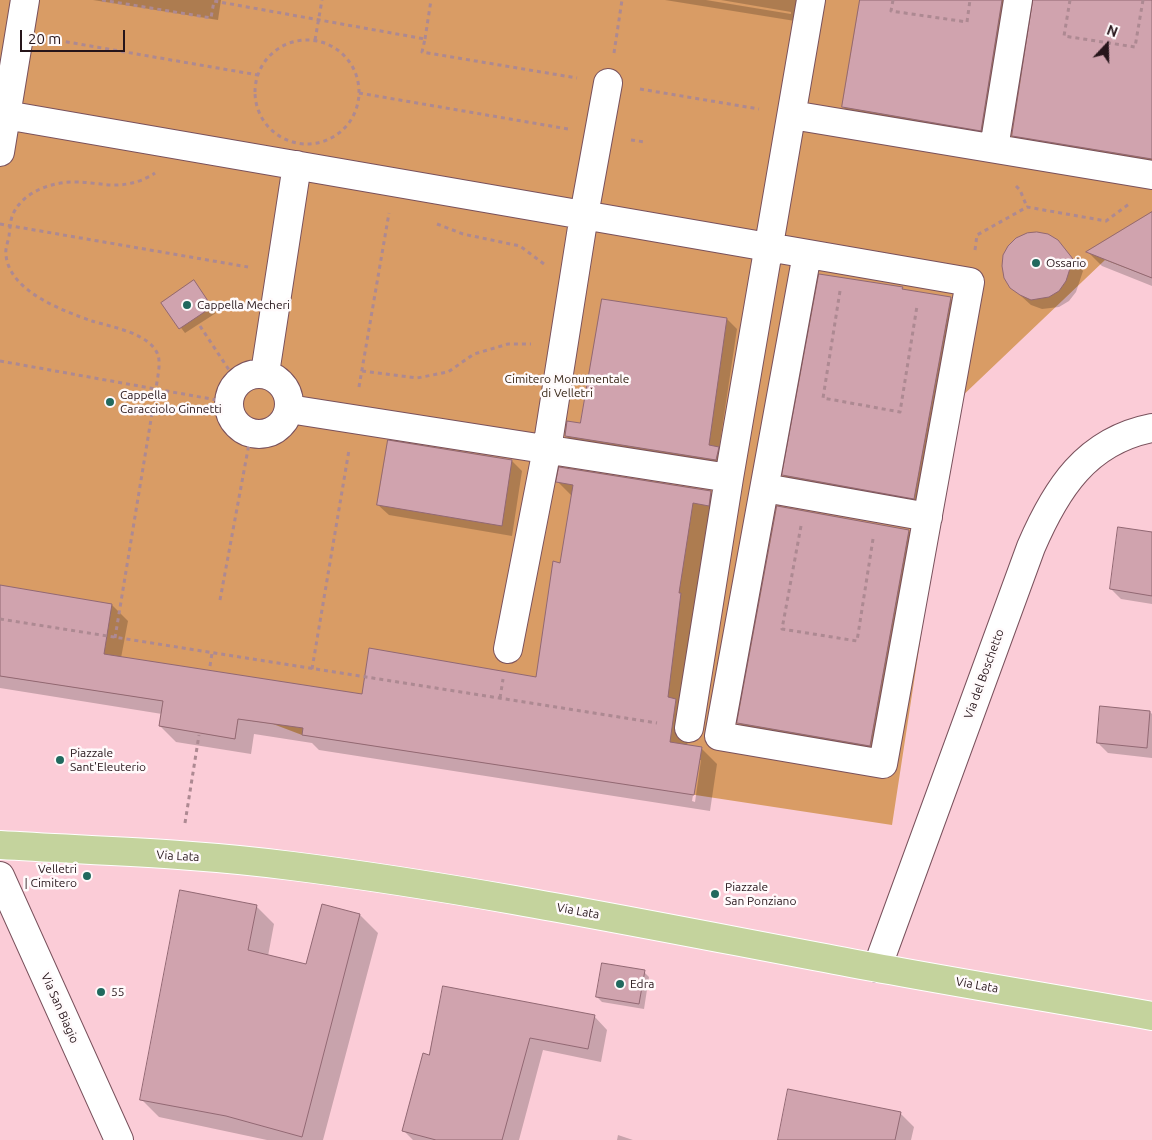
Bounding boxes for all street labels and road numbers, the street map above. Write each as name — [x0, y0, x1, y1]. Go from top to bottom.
street label: Via del Boschetto — [961, 627, 1007, 721]
street label: Via Lata — [156, 848, 200, 864]
street label: Via Lata — [556, 900, 600, 922]
street label: Via San Biagio — [38, 971, 82, 1045]
street label: Via Lata — [955, 974, 999, 996]

